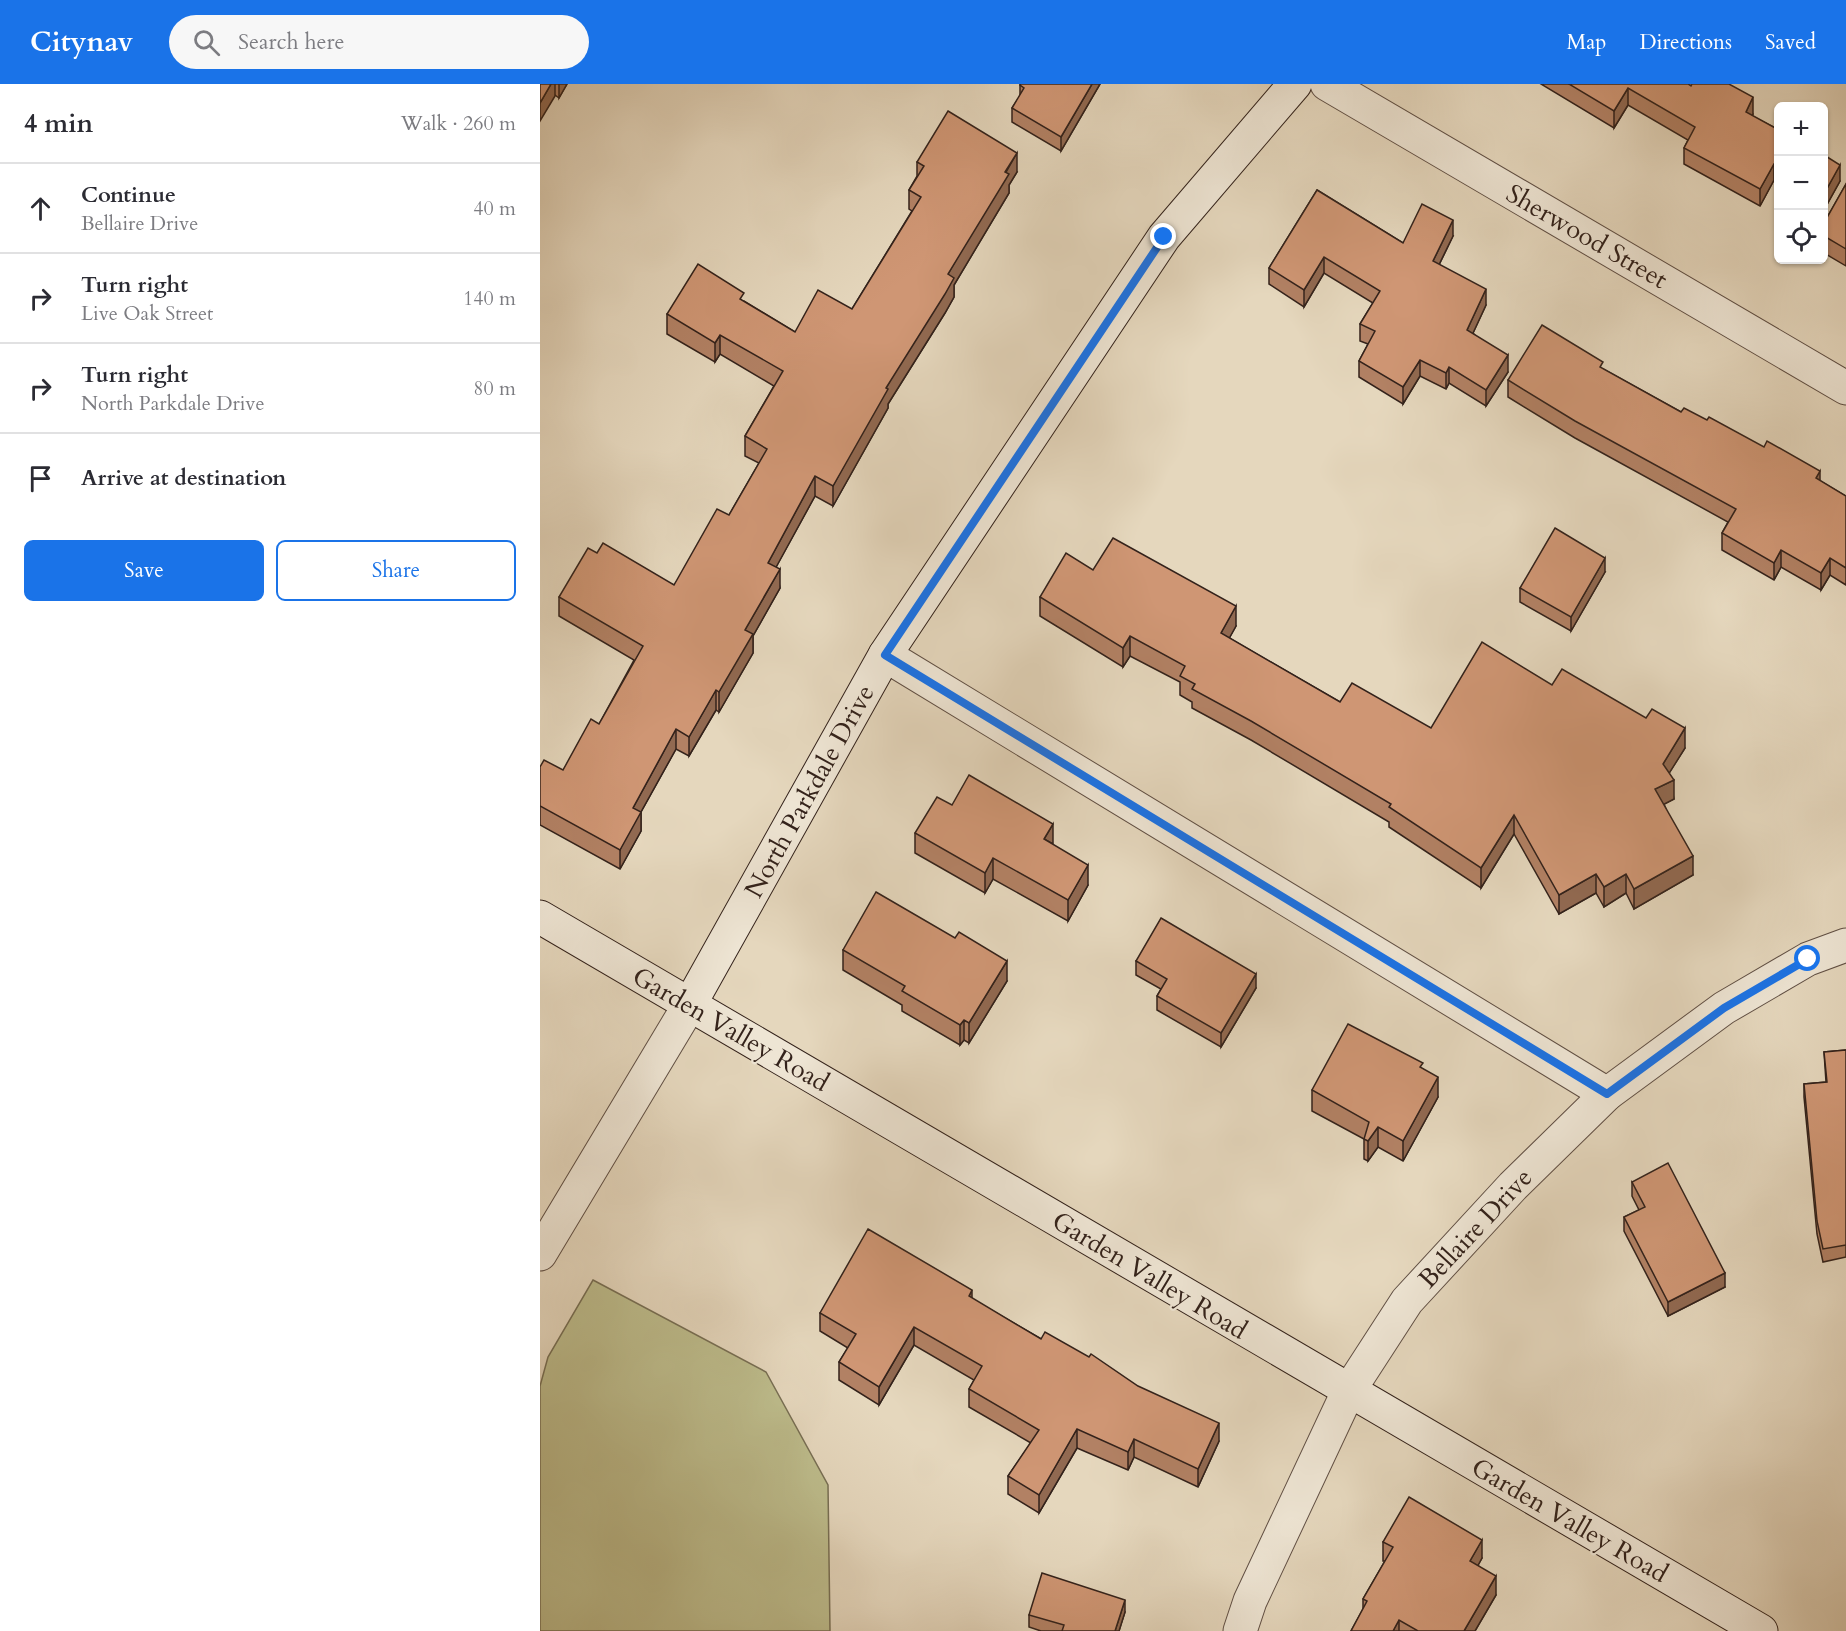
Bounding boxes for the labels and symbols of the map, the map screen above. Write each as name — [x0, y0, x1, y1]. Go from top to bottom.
street label: Sherwood Street — [1500, 176, 1674, 297]
route end — [1150, 223, 1176, 249]
street label: North Parkdale Drive — [736, 678, 883, 904]
route start — [1794, 945, 1820, 971]
street label: Garden Valley Road — [626, 959, 836, 1100]
street label: Bellaire Drive — [1411, 1161, 1540, 1296]
street label: Garden Valley Road — [1046, 1203, 1254, 1348]
street label: Garden Valley Road — [1465, 1450, 1675, 1591]

